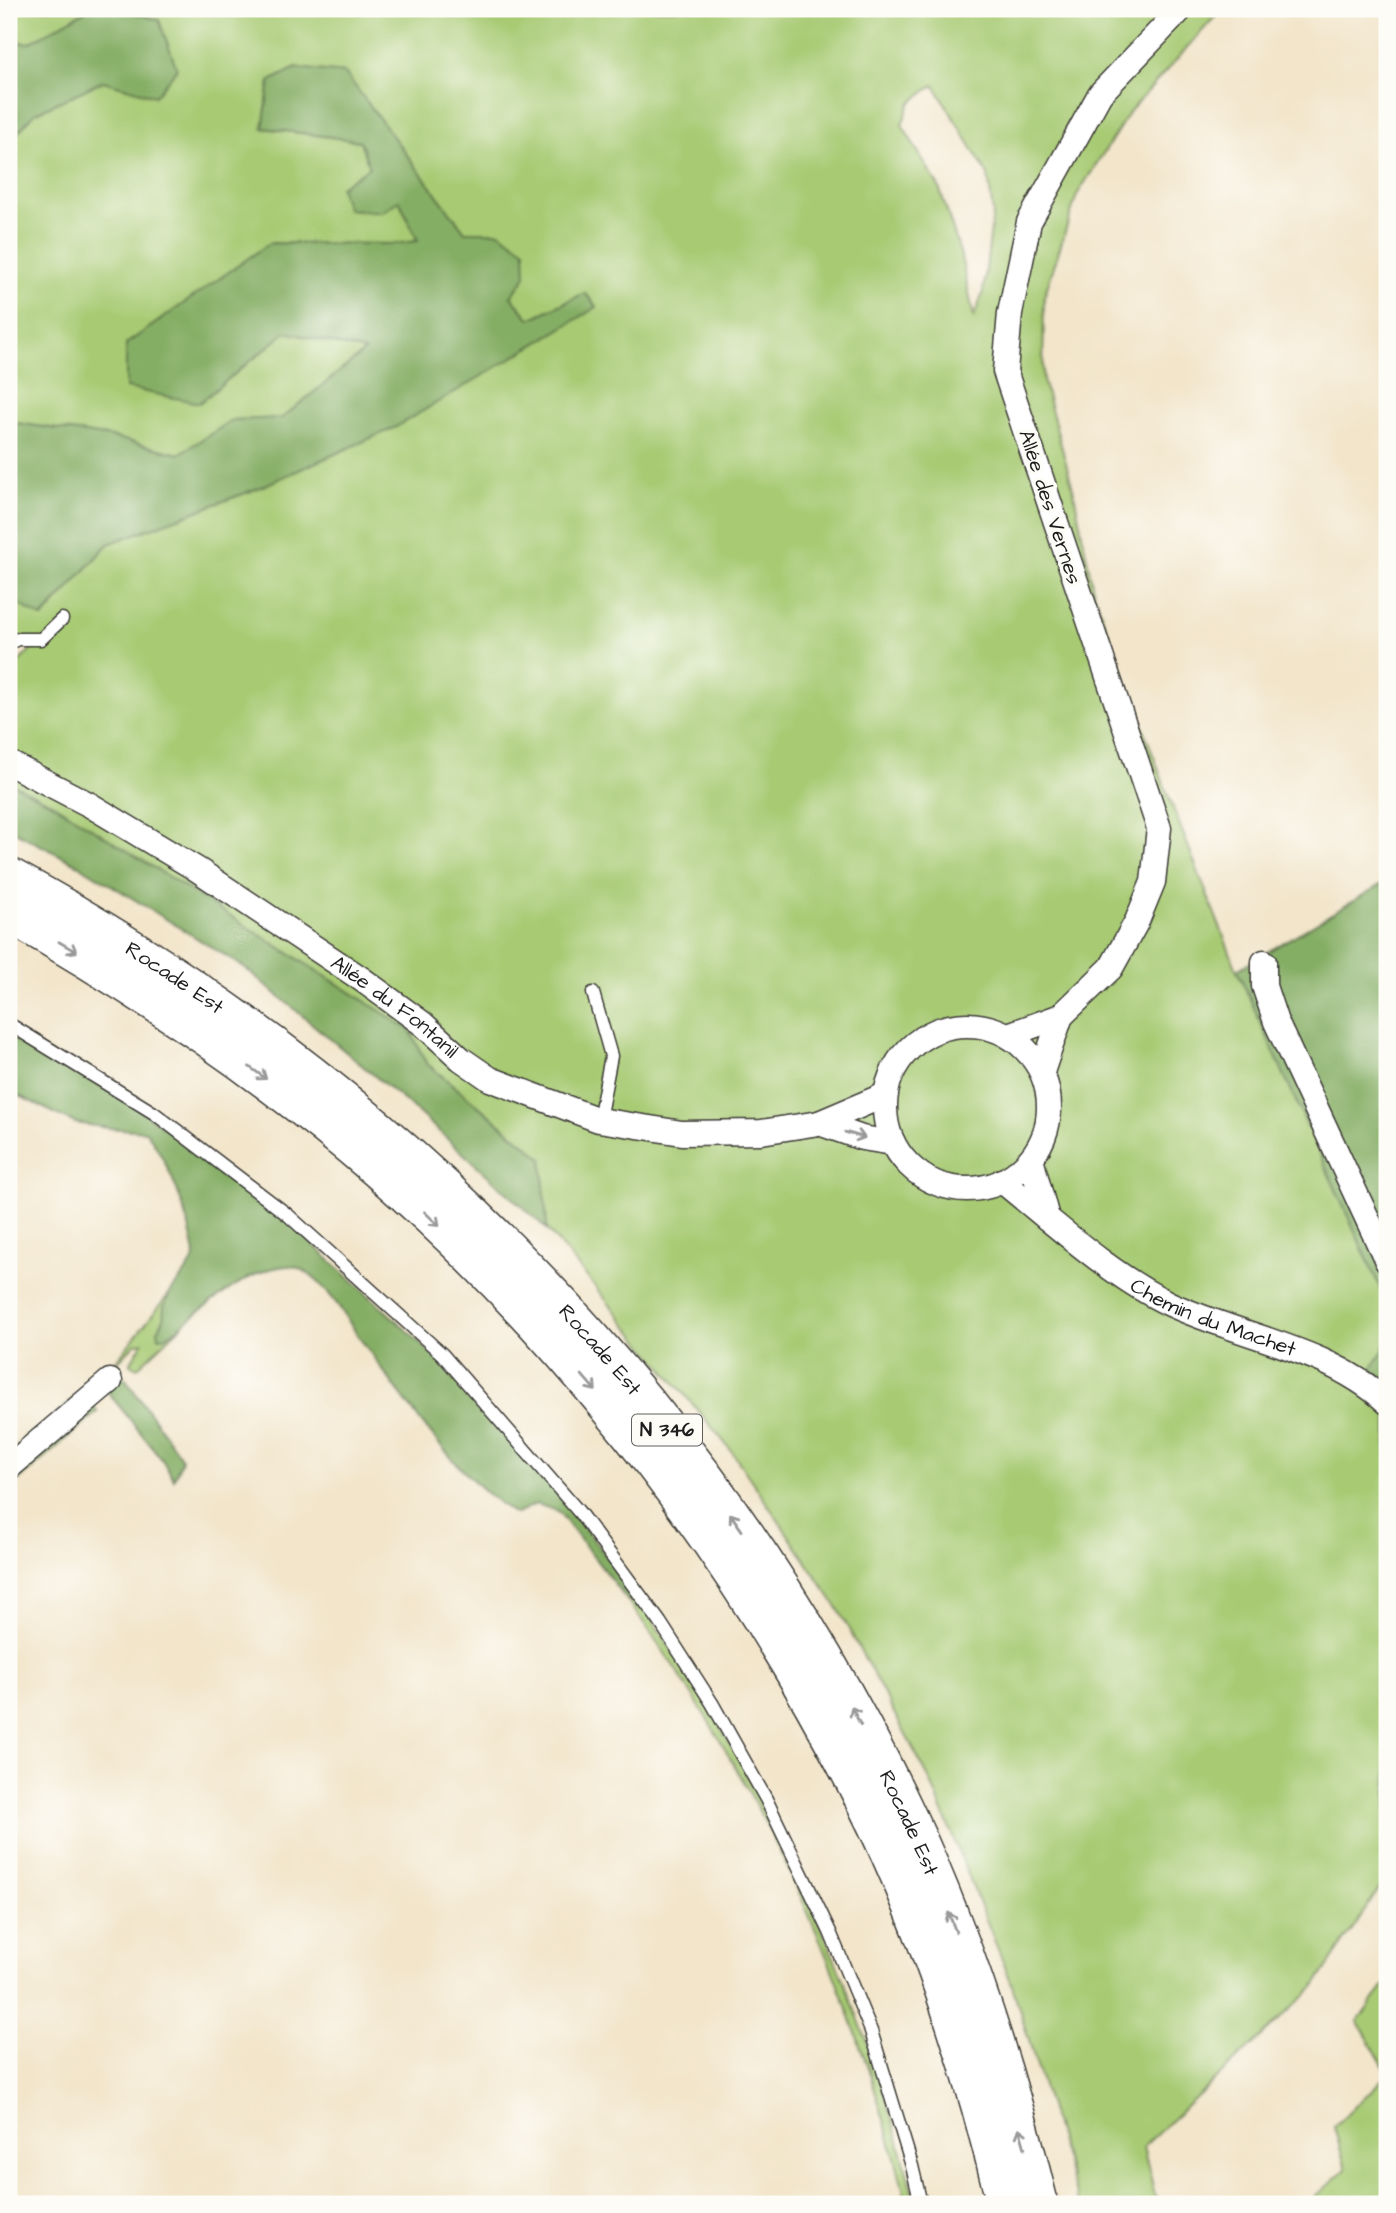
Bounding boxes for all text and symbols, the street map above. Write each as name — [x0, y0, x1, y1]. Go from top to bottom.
street label: Allée des Vernes — [1011, 426, 1089, 588]
street label: Rocade Est — [120, 934, 230, 1021]
one-way arrow — [57, 941, 78, 954]
street label: Allée du Fontanil — [325, 948, 465, 1065]
one-way arrow — [248, 1066, 267, 1080]
one-way arrow — [844, 1129, 866, 1142]
one-way arrow — [423, 1210, 440, 1227]
street label: Chemin du Machet — [1125, 1271, 1301, 1363]
street label: Rocade Est — [552, 1297, 649, 1402]
one-way arrow — [581, 1374, 597, 1392]
road number: N 346 — [632, 1414, 702, 1446]
one-way arrow — [729, 1513, 743, 1533]
one-way arrow — [848, 1706, 862, 1727]
street label: Rocade Est — [872, 1765, 946, 1880]
one-way arrow — [945, 1912, 957, 1933]
one-way arrow — [1015, 2127, 1028, 2150]

